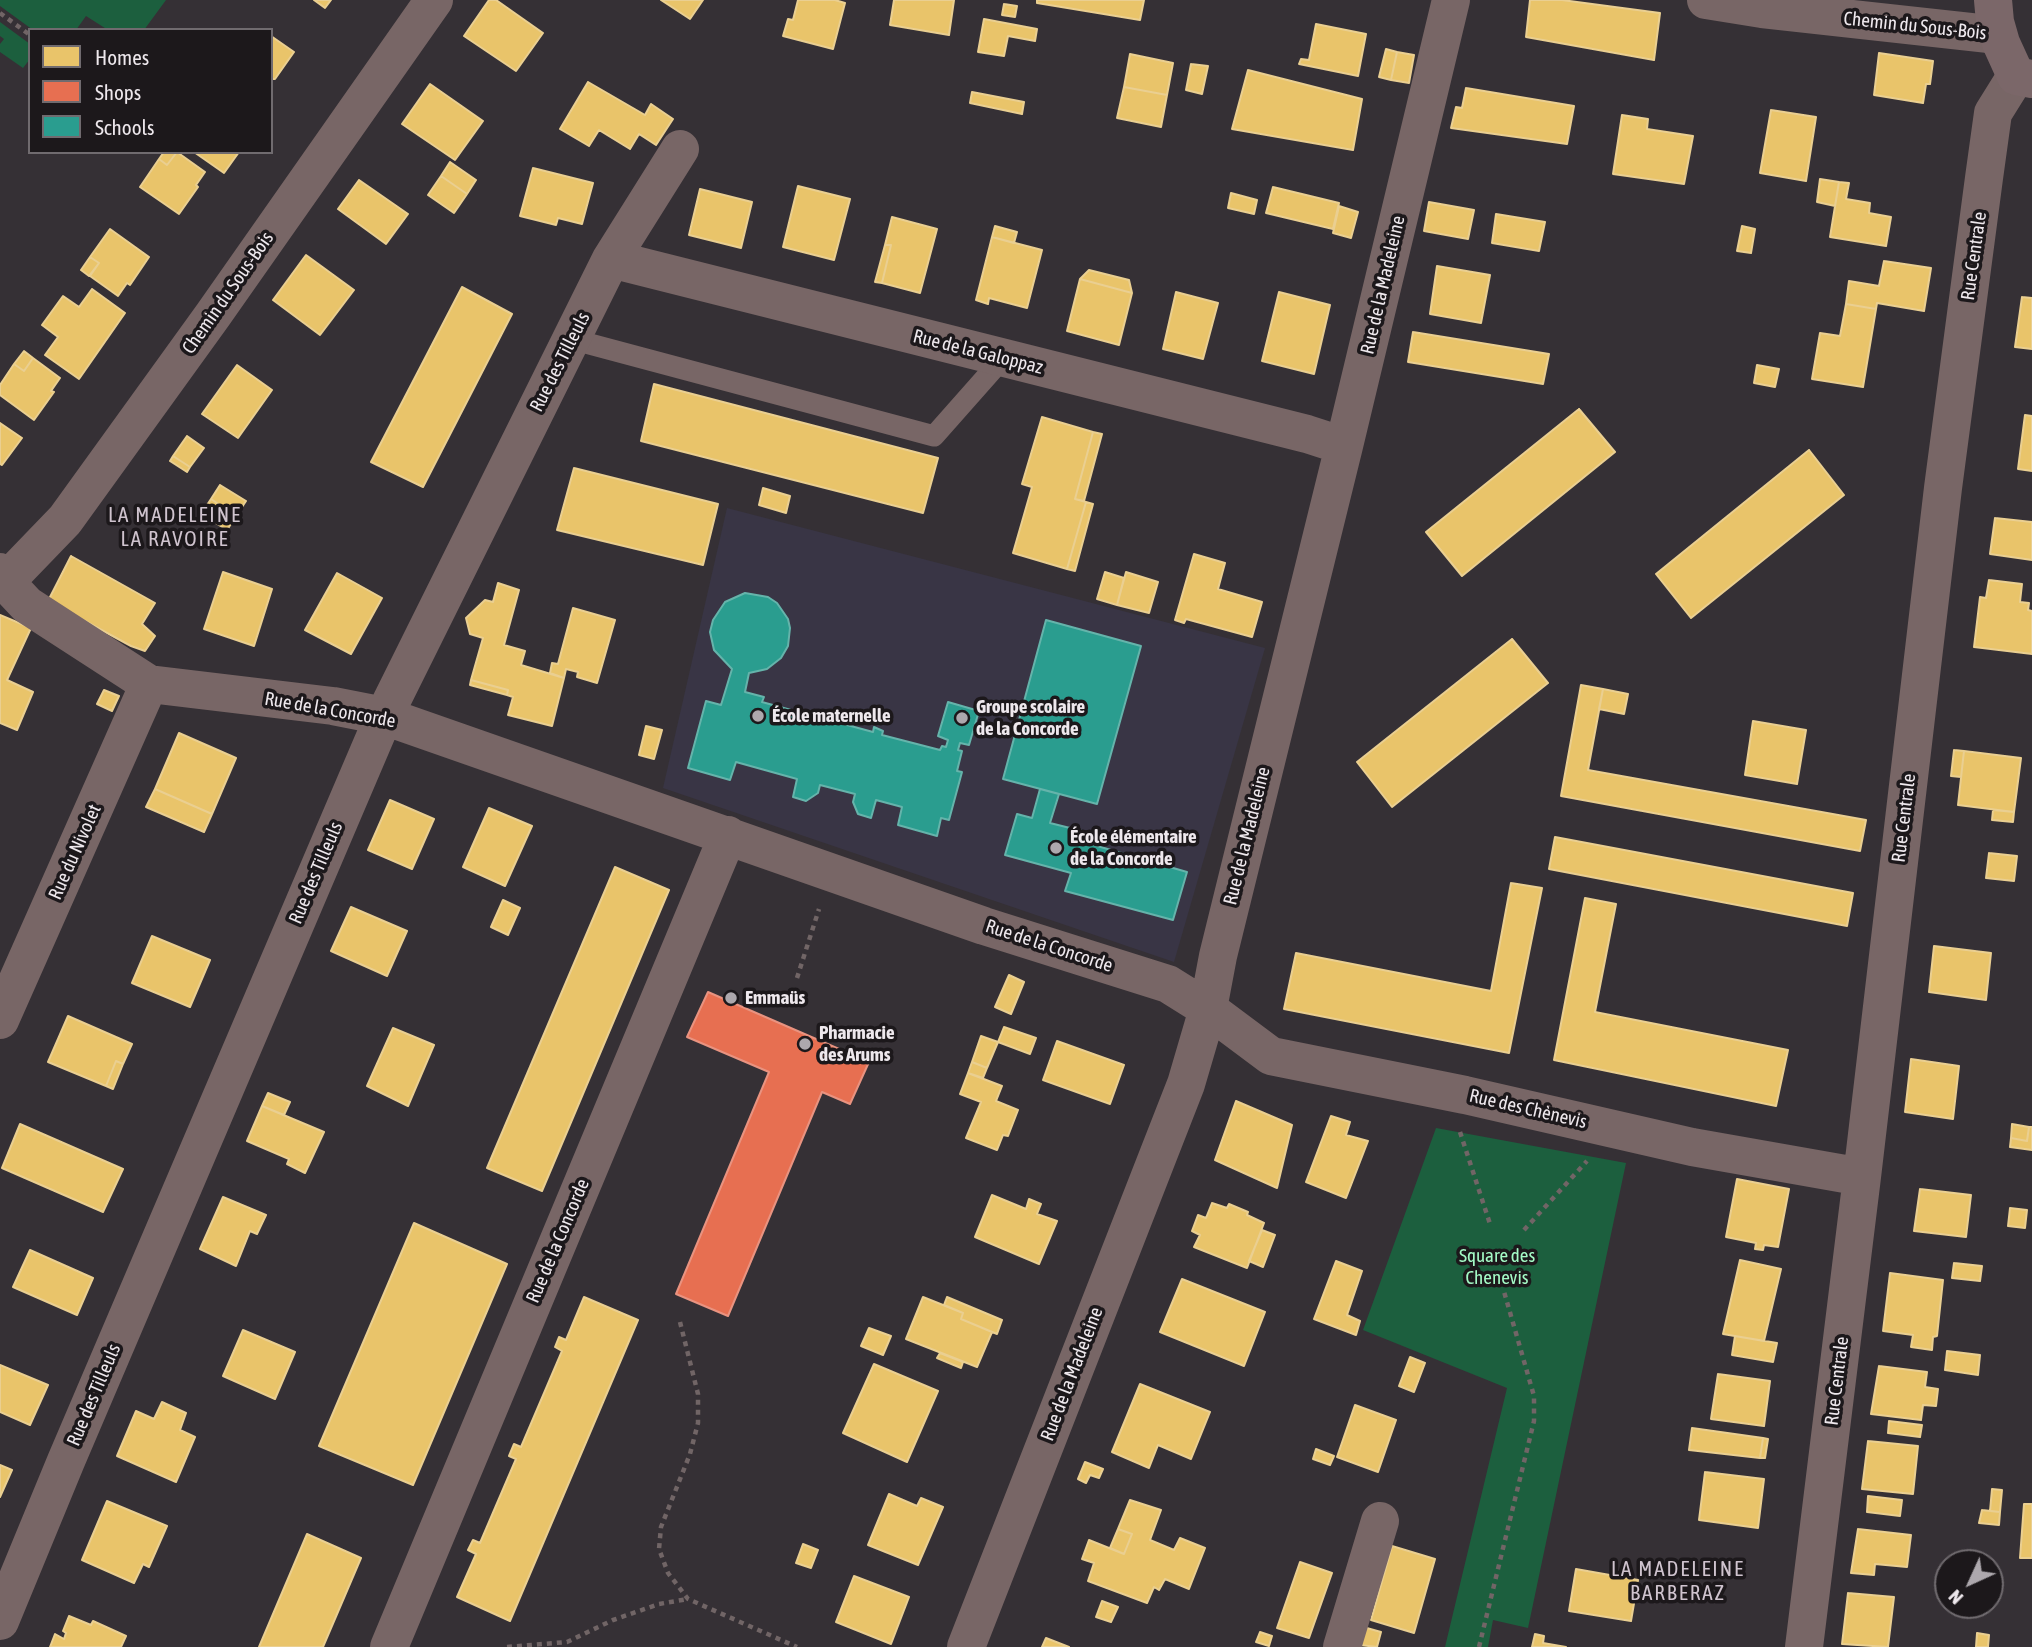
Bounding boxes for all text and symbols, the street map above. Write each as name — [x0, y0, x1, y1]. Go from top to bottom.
street label: Chemin du Sous-Bois — [1842, 7, 1988, 45]
legend — [28, 28, 273, 154]
text: Homes — [95, 45, 149, 69]
text: Shops — [95, 80, 141, 104]
text: Schools — [95, 115, 155, 139]
street label: Rue Centrale — [1956, 210, 1992, 302]
street label: Rue de la Madeleine — [1356, 214, 1410, 356]
street label: Chemin du Sous-Bois — [177, 228, 279, 358]
street label: Rue des Tilleuls — [525, 308, 595, 416]
street label: Rue de la Galoppaz — [911, 325, 1045, 379]
district label: LA MADELEINE LA RAVOIRE — [109, 502, 241, 552]
street label: Rue de la Concorde — [263, 687, 397, 733]
place label: Groupe scolaire de la Concorde — [976, 696, 1085, 740]
place label: École maternelle — [772, 705, 891, 727]
marker: École maternelle — [750, 708, 766, 724]
marker: Groupe scolaire de la Concorde — [954, 710, 970, 726]
street label: Rue de la Madeleine — [1219, 765, 1275, 907]
street label: Rue Centrale — [1887, 772, 1921, 864]
street label: Rue du Nivolet — [44, 801, 106, 903]
street label: Rue des Tilleuls — [284, 819, 348, 927]
place label: École élémentaire de la Concorde — [1070, 826, 1197, 870]
marker: École élémentaire de la Concorde — [1048, 840, 1064, 856]
street label: Rue de la Concorde — [982, 915, 1116, 977]
place label: Emmaüs — [745, 987, 805, 1009]
marker: Emmaüs — [723, 990, 739, 1006]
place label: Pharmacie des Arums — [819, 1022, 895, 1066]
marker: Pharmacie des Arums — [797, 1036, 813, 1052]
street label: Rue des Chènevis — [1467, 1084, 1589, 1134]
street label: Rue de la Concorde — [522, 1176, 594, 1306]
park label: Square des Chenevis — [1459, 1245, 1535, 1289]
street label: Rue de la Madeleine — [1036, 1304, 1108, 1444]
street label: Rue Centrale — [1820, 1335, 1854, 1427]
street label: Rue des Tilleuls — [62, 1341, 126, 1449]
north arrow — [1934, 1549, 2004, 1619]
district label: LA MADELEINE BARBERAZ — [1612, 1556, 1744, 1606]
text: N — [1944, 1586, 1967, 1609]

